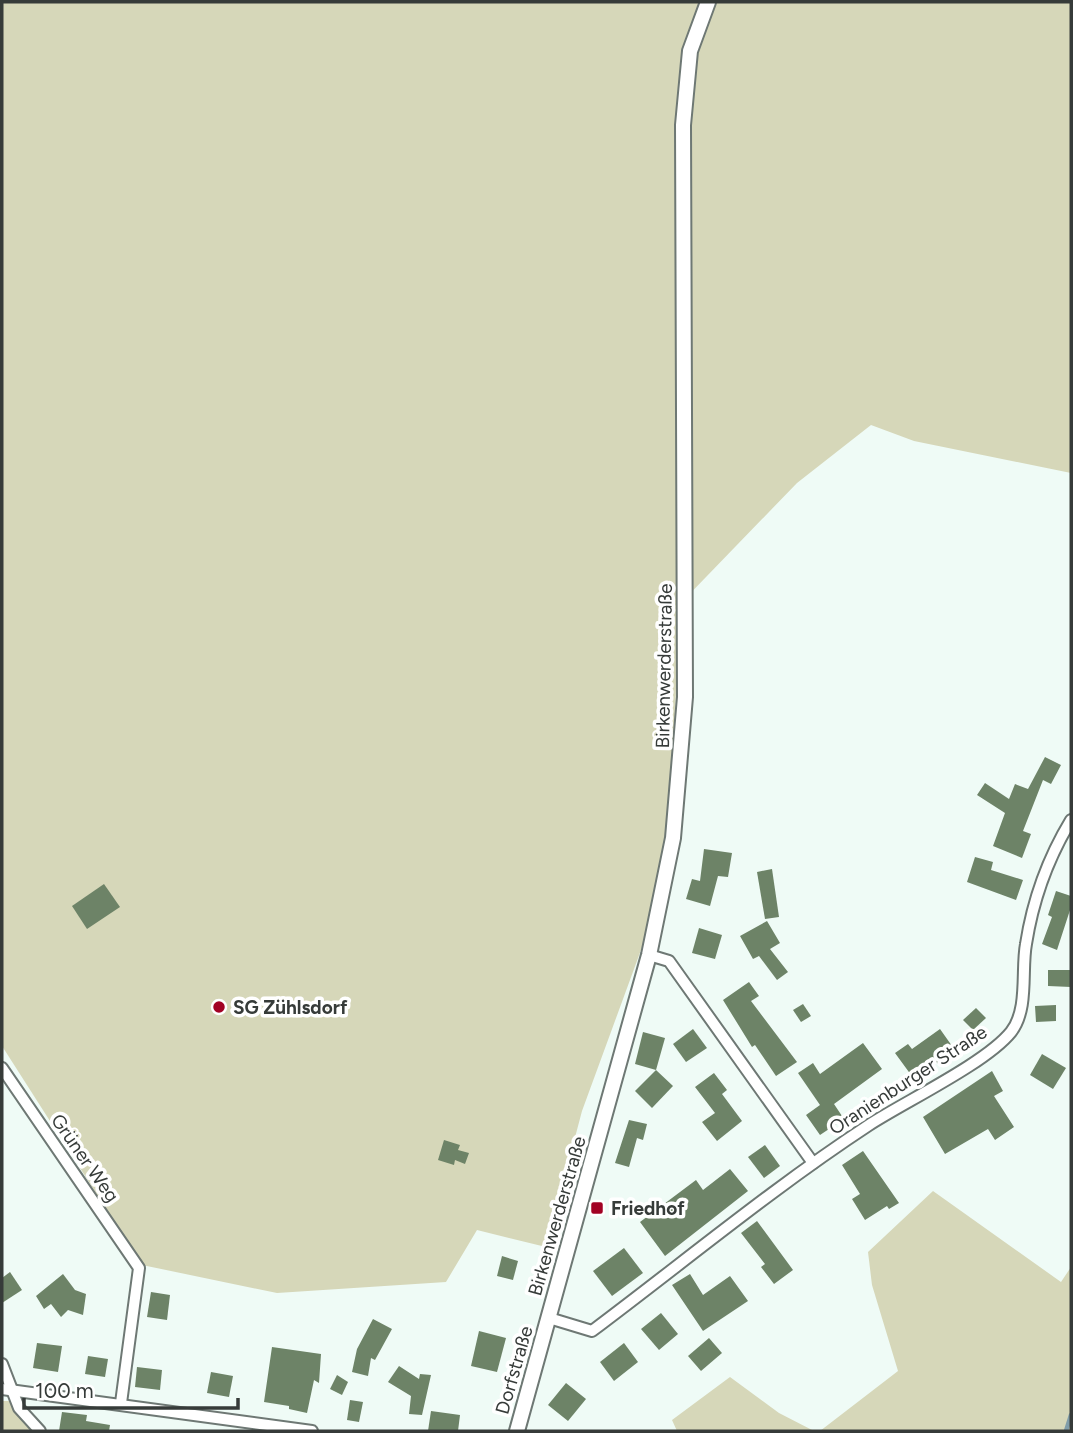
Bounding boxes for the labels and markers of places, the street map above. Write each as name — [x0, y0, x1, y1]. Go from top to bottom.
place label: SG Zühlsdorf — [233, 996, 348, 1019]
marker: SG Zühlsdorf — [211, 999, 227, 1015]
place label: Friedhof — [611, 1197, 685, 1220]
marker: Friedhof — [589, 1200, 605, 1216]

